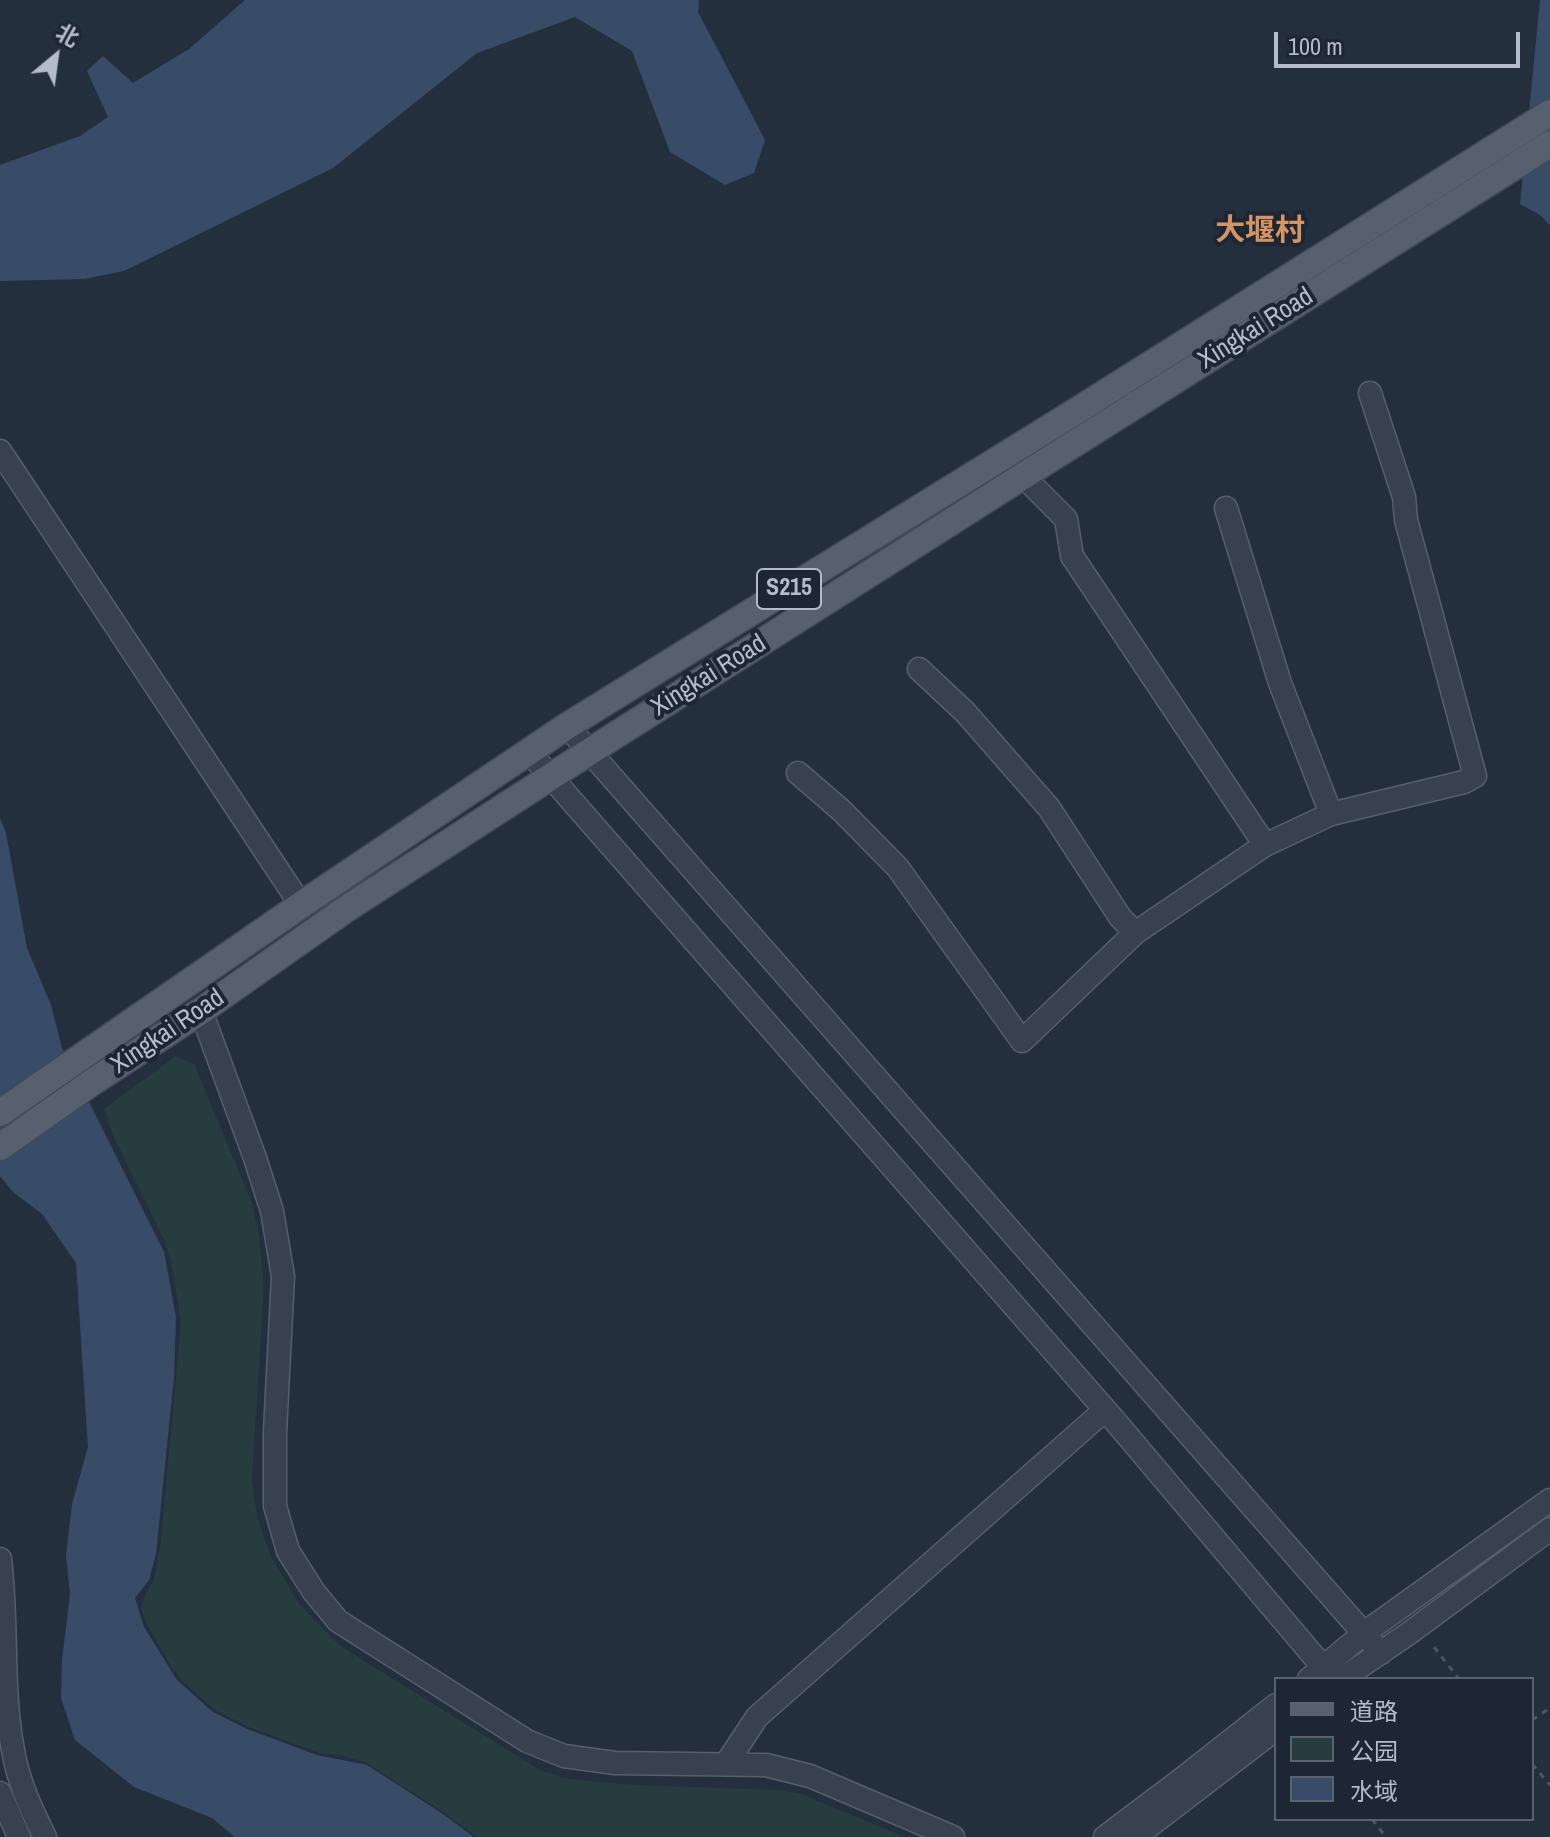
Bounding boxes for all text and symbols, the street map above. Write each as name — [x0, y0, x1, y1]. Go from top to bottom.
north arrow — [16, 16, 96, 96]
scale bar — [1278, 16, 1524, 66]
text: 北 — [51, 17, 85, 53]
text: 100 m — [1288, 30, 1343, 62]
district label: 大堰村 — [1215, 214, 1305, 250]
street label: Xingkai Road — [1193, 282, 1319, 376]
road number: S215 — [757, 569, 821, 609]
street label: Xingkai Road — [646, 629, 772, 723]
street label: Xingkai Road — [106, 983, 230, 1081]
legend — [1274, 1677, 1534, 1821]
text: 道路 — [1350, 1695, 1398, 1727]
text: 公园 — [1350, 1735, 1398, 1767]
text: 水域 — [1350, 1775, 1398, 1807]

